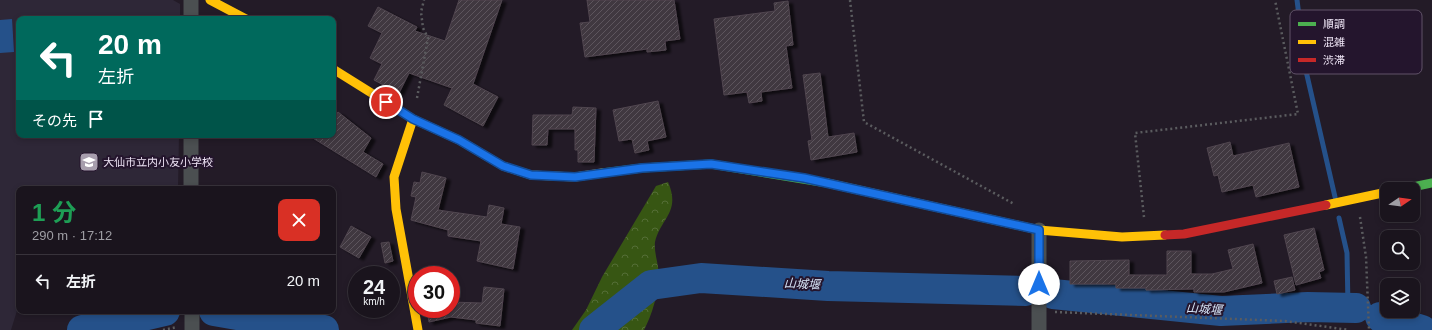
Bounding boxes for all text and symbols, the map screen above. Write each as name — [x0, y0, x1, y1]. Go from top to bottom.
legend — [1290, 10, 1422, 74]
text: 順調 — [1323, 18, 1345, 30]
text: 20 m — [98, 29, 162, 60]
icon: left — [32, 32, 84, 84]
text: 混雑 — [1323, 36, 1345, 48]
text: 渋滞 — [1323, 54, 1345, 66]
text: 左折 — [98, 67, 134, 87]
pin — [369, 85, 403, 119]
icon: arrive — [375, 91, 397, 113]
icon: arrive — [85, 108, 107, 130]
text: その先 — [32, 112, 77, 129]
school or university icon: 大仙市立内小友小学校 — [78, 151, 100, 173]
place label: 大仙市立内小友小学校 — [103, 156, 213, 168]
north arrow — [1380, 182, 1420, 222]
map controls — [1380, 182, 1420, 318]
text: 1 分 — [32, 199, 76, 226]
button: close — [278, 199, 320, 241]
text: 290 m · 17:12 — [32, 228, 112, 243]
button: search — [1380, 230, 1420, 270]
position arrow — [1018, 263, 1060, 305]
speed limit sign: 30 — [408, 266, 460, 318]
icon: left — [32, 270, 54, 292]
text: 20 m — [287, 272, 320, 289]
text: 左折 — [66, 273, 96, 290]
text: 24 — [363, 276, 385, 298]
water label: 山城堰 — [784, 276, 822, 292]
button: layers — [1380, 278, 1420, 318]
text: km/h — [363, 296, 385, 307]
water label: 山城堰 — [1186, 301, 1224, 317]

